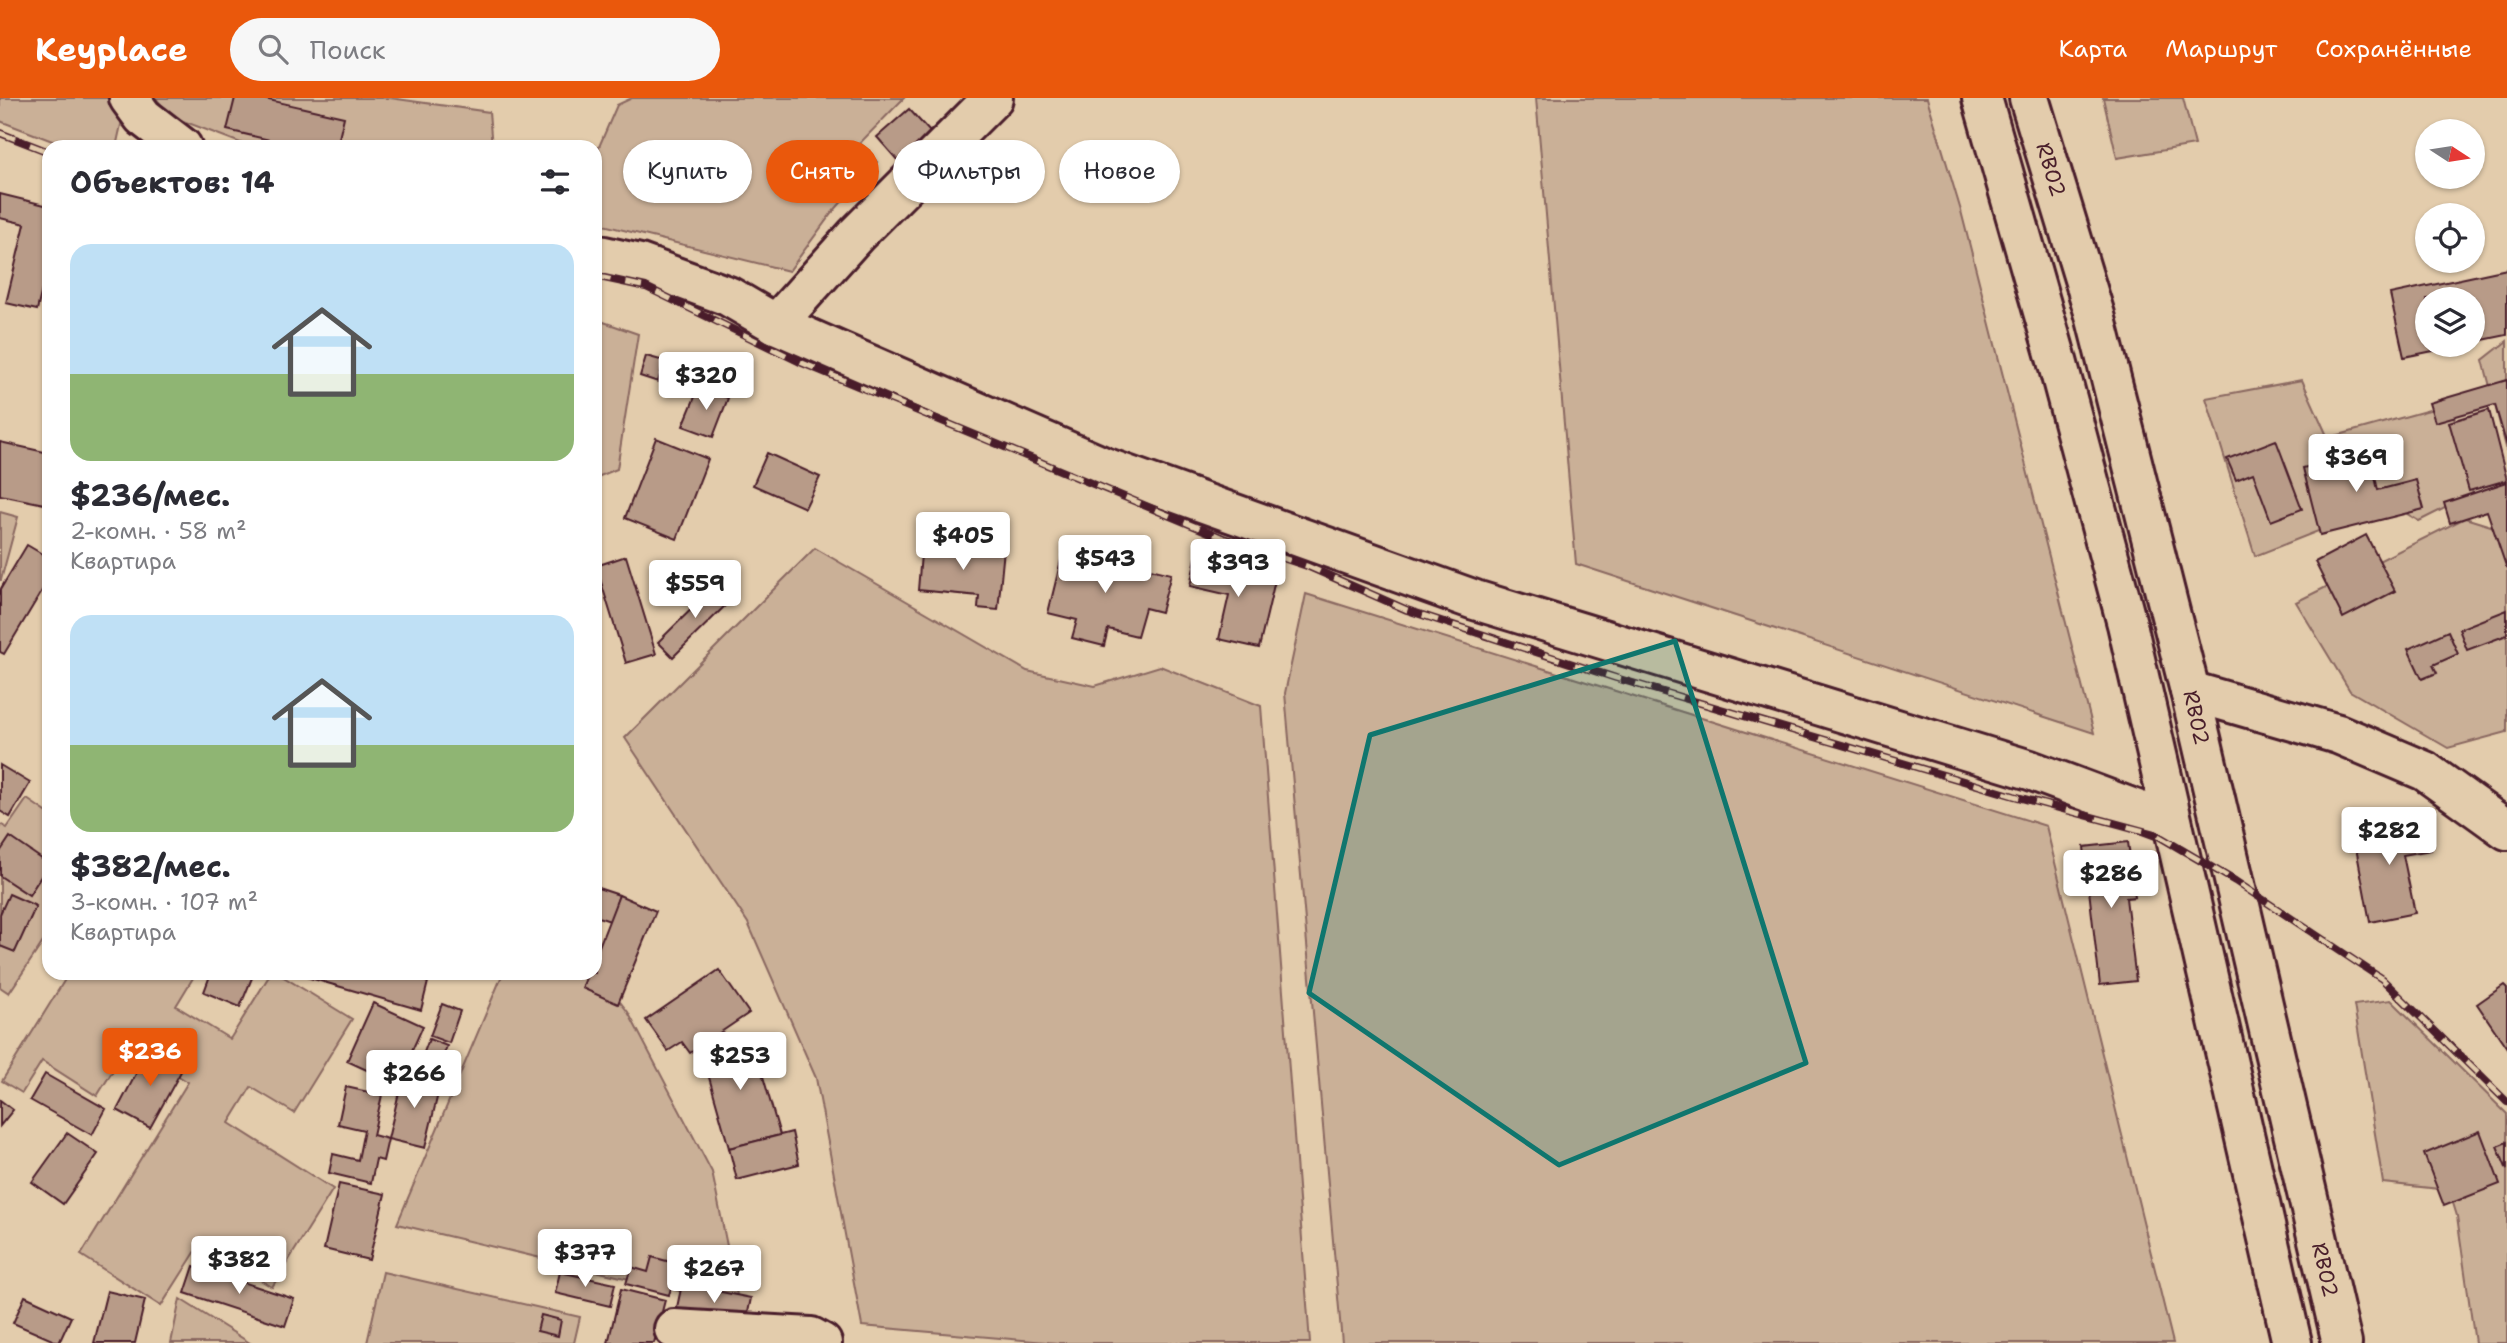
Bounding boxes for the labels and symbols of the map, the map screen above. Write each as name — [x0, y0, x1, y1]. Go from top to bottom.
north arrow — [2415, 119, 2485, 189]
street label: RB02 — [2029, 139, 2072, 200]
pin: $320 — [665, 352, 747, 412]
pin: $369 — [2315, 434, 2397, 494]
pin: $405 — [922, 512, 1004, 572]
pin: $543 — [1064, 536, 1146, 595]
pin: $393 — [1197, 540, 1279, 599]
pin: $559 — [654, 560, 736, 620]
street label: RB02 — [2176, 688, 2216, 748]
pin: $282 — [2348, 808, 2430, 867]
pin: $286 — [2070, 850, 2152, 910]
pin: $236 — [109, 1028, 191, 1088]
pin: $253 — [699, 1032, 781, 1092]
pin: $266 — [373, 1051, 455, 1110]
pin: $377 — [544, 1230, 626, 1289]
pin: $382 — [198, 1236, 280, 1296]
street label: RB02 — [2305, 1240, 2345, 1300]
pin: $267 — [673, 1246, 755, 1305]

